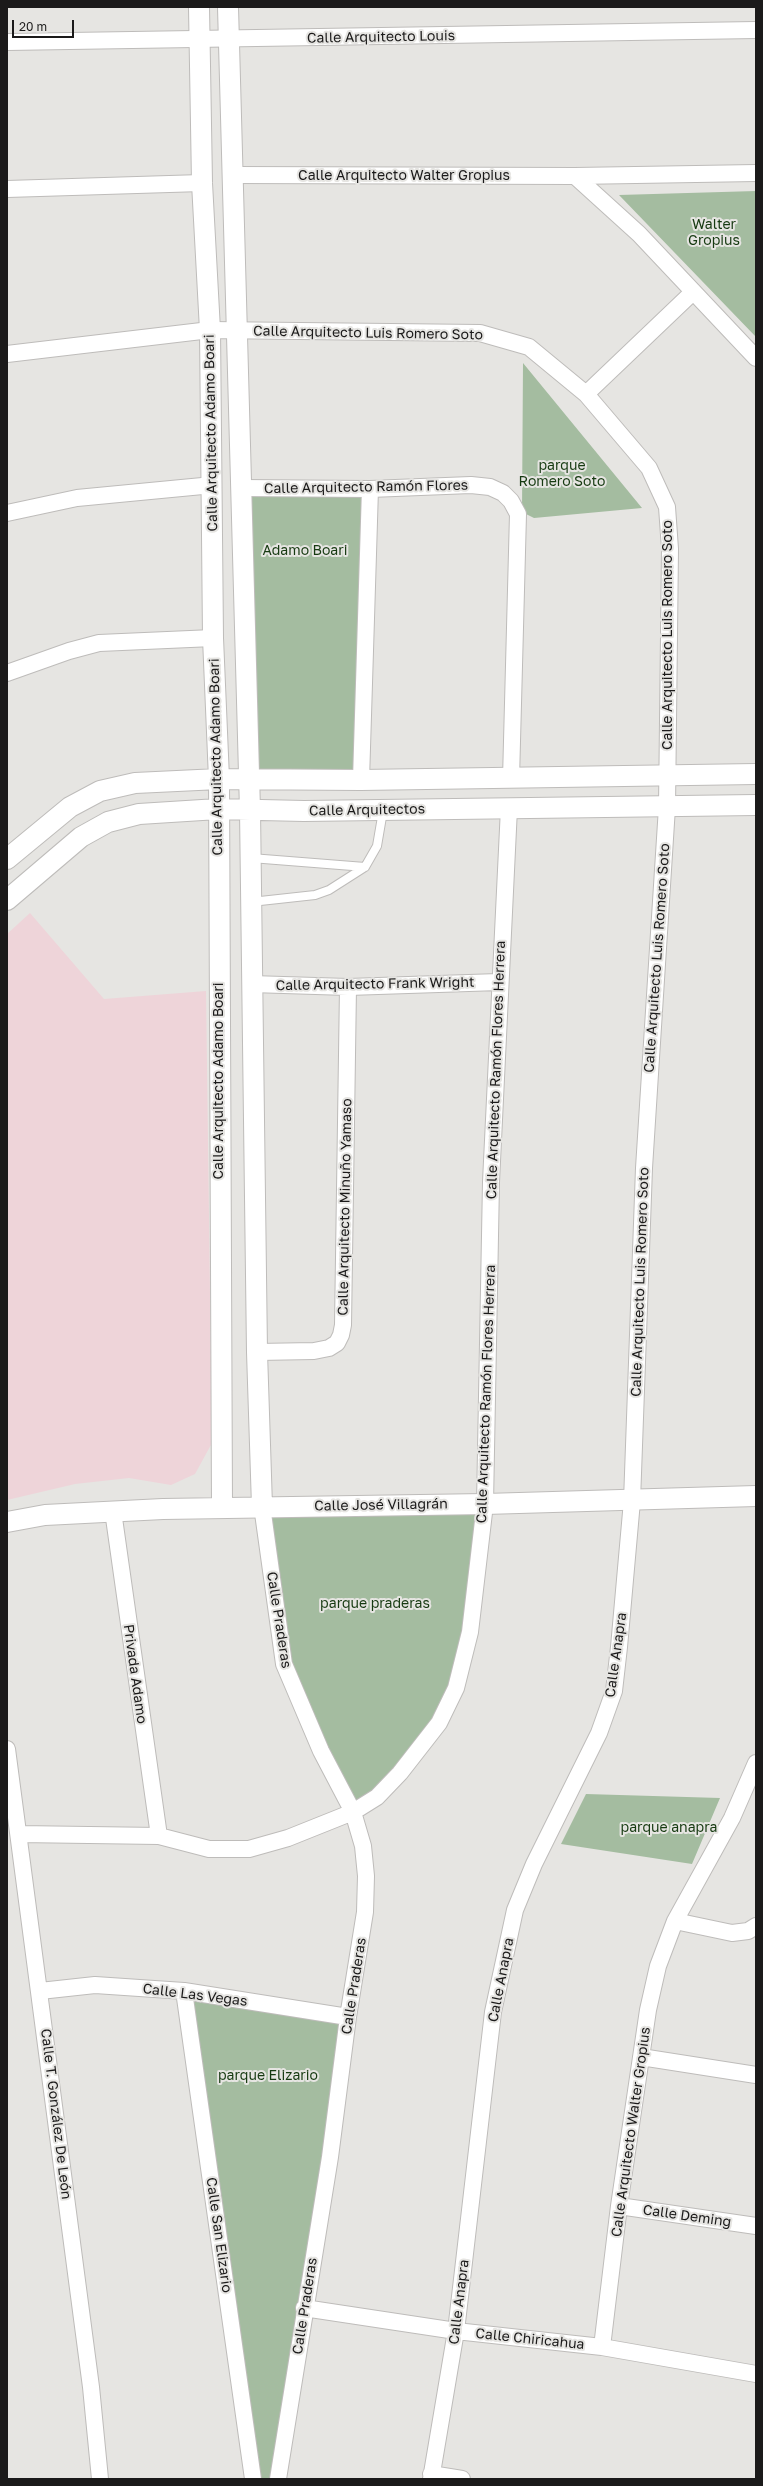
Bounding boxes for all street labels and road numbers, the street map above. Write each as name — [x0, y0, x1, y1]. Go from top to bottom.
street label: Calle Arquitecto Louis — [307, 27, 455, 47]
street label: Calle Arquitecto Walter Gropius — [298, 168, 510, 184]
street label: Calle Arquitecto Luis Romero Soto — [253, 323, 483, 343]
street label: Calle Arquitecto Adamo Boari — [201, 334, 221, 532]
street label: Calle Arquitecto Ramón Flores — [264, 477, 468, 497]
street label: Calle Arquitecto Luis Romero Soto — [660, 520, 676, 750]
street label: Calle Arquitecto Adamo Boari — [206, 658, 226, 856]
street label: Calle Arquitectos — [309, 801, 425, 819]
street label: Calle Arquitecto Luis Romero Soto — [641, 843, 673, 1073]
street label: Calle Arquitecto Ramón Flores Herrera — [483, 940, 509, 1200]
street label: Calle Arquitecto Frank Wright — [275, 974, 475, 994]
street label: Calle Arquitecto Adamo Boari — [211, 982, 227, 1180]
street label: Calle Arquitecto Minuño Yamaso — [335, 1098, 355, 1316]
street label: Calle Arquitecto Luis Romero Soto — [628, 1167, 652, 1397]
street label: Calle Arquitecto Ramón Flores Herrera — [473, 1264, 499, 1524]
street label: Calle José Villagrán — [314, 1495, 448, 1515]
street label: Calle Praderas — [263, 1570, 295, 1670]
street label: Calle Anapra — [602, 1611, 630, 1699]
street label: Privada Adamo — [120, 1623, 150, 1725]
street label: Calle Praderas — [338, 1936, 370, 2036]
street label: Calle Anapra — [485, 1936, 517, 2024]
street label: Calle Las Vegas — [142, 1980, 248, 2010]
street label: Calle Arquitecto Walter Gropius — [608, 2026, 654, 2238]
street label: Calle T. González De León — [37, 2028, 75, 2200]
street label: Calle San Elizario — [203, 2176, 235, 2294]
street label: Calle Deming — [642, 2201, 732, 2231]
street label: Calle Praderas — [289, 2256, 321, 2356]
street label: Calle Anapra — [445, 2258, 473, 2346]
street label: Calle Chiricahua — [475, 2325, 585, 2353]

